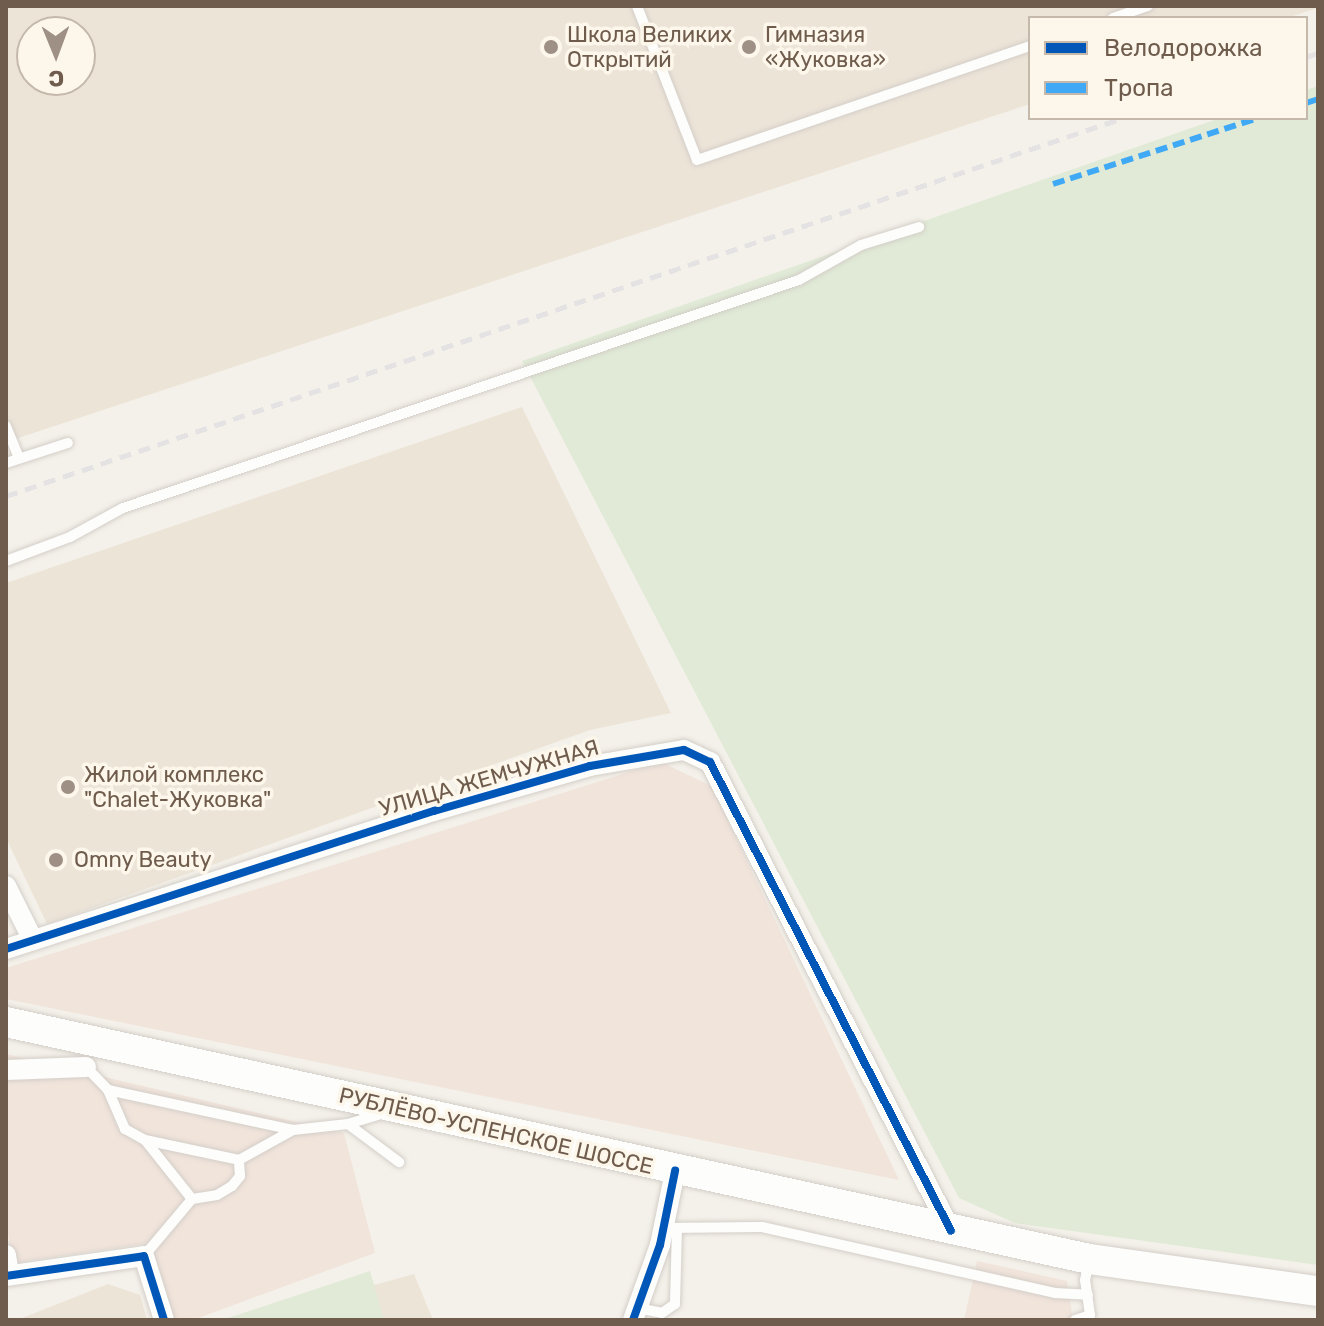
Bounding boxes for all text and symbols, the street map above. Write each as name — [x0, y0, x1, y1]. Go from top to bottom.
north arrow — [16, 16, 96, 96]
legend — [1028, 16, 1308, 120]
place label: Школа Великих Открытий — [567, 21, 732, 72]
place label: Гимназия «Жуковка» — [765, 21, 886, 72]
text: Велодорожка — [1104, 34, 1263, 62]
marker: Школа Великих Открытий — [542, 38, 560, 56]
marker: Гимназия «Жуковка» — [740, 38, 758, 56]
text: С — [48, 65, 64, 92]
text: Тропа — [1104, 74, 1173, 102]
street label: УЛИЦА ЖЕМЧУЖНАЯ — [376, 734, 602, 822]
place label: Жилой комплекс "Chalet-Жуковка" — [84, 761, 271, 812]
marker: Жилой комплекс "Chalet-Жуковка" — [59, 778, 77, 796]
place label: Omny Beauty — [74, 847, 212, 873]
marker: Omny Beauty — [45, 849, 67, 871]
street label: РУБЛЁВО-УСПЕНСКОЕ ШОССЕ — [336, 1082, 656, 1180]

